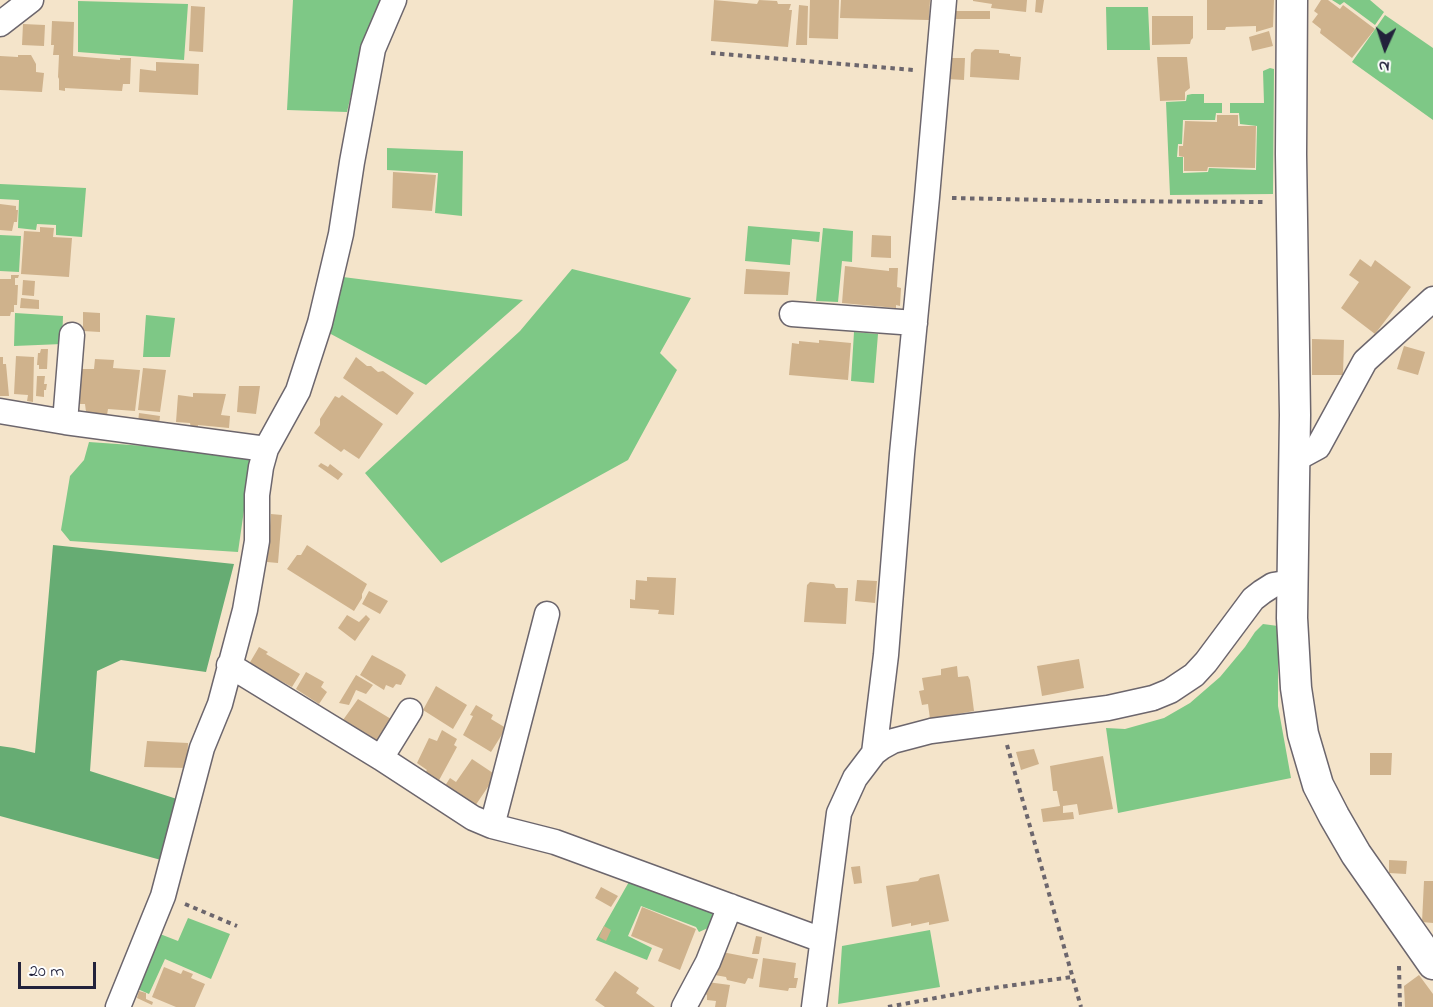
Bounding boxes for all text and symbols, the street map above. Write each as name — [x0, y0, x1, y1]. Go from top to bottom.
north arrow — [1355, 18, 1415, 78]
text: N — [1378, 54, 1390, 78]
scale bar — [21, 950, 99, 988]
text: 20 m — [29, 959, 64, 985]

